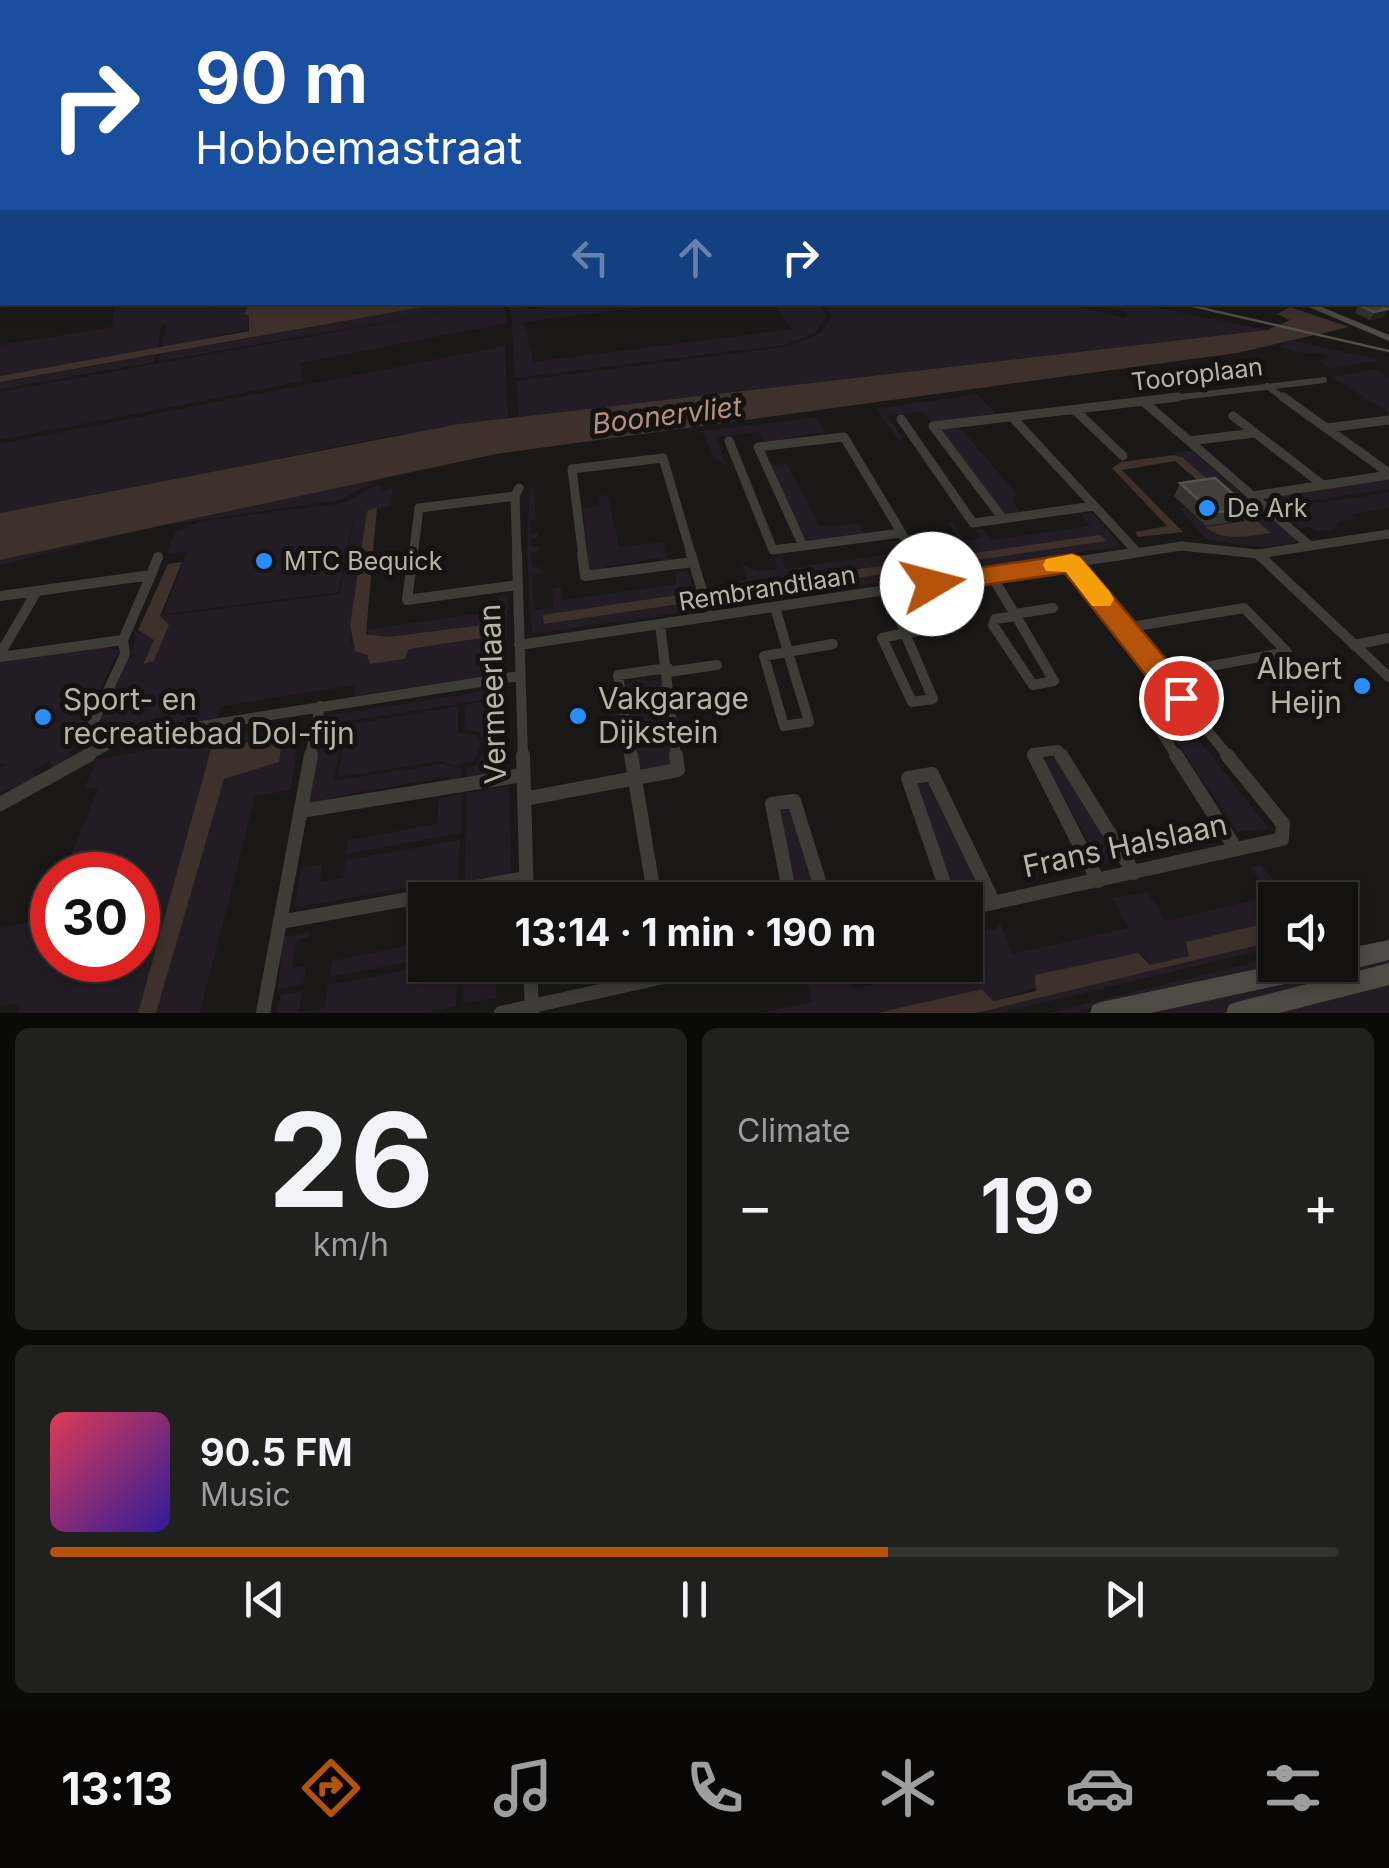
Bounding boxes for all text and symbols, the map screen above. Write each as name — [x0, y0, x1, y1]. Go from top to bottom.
text: 90 m — [195, 35, 368, 120]
icon: right — [30, 40, 160, 170]
text: Hobbemastraat — [195, 120, 522, 175]
icon: left — [563, 230, 618, 285]
icon: ahead — [668, 230, 723, 285]
icon: right — [773, 230, 828, 285]
street label: Tooroplaan — [1129, 351, 1265, 397]
water label: Boonervliet — [590, 389, 744, 441]
place label: De Ark — [1227, 493, 1308, 523]
marker: De Ark — [1196, 497, 1218, 519]
position arrow — [880, 532, 984, 636]
place label: MTC Bequick — [284, 546, 443, 576]
marker: MTC Bequick — [253, 550, 275, 572]
street label: Rembrandtlaan — [677, 559, 857, 617]
street label: Vermeerlaan — [471, 603, 513, 785]
place label: Albert Heijn — [1257, 650, 1342, 720]
pin — [1139, 656, 1224, 741]
icon: arrive — [1154, 671, 1209, 726]
marker: Albert Heijn — [1351, 675, 1373, 697]
place label: Vakgarage Dijkstein — [598, 680, 749, 750]
place label: Sport- en recreatiebad Dol-fijn — [63, 681, 355, 751]
marker: Vakgarage Dijkstein — [567, 705, 589, 727]
marker: Sport- en recreatiebad Dol-fijn — [32, 706, 54, 728]
street label: Frans Halslaan — [1019, 806, 1230, 884]
speed limit sign: 30 — [30, 852, 160, 982]
map controls — [1258, 882, 1358, 982]
button: sound — [1258, 882, 1358, 982]
text: 13:14 · 1 min · 190 m — [515, 909, 876, 955]
text: 26 — [268, 1081, 434, 1238]
text: Climate — [737, 1111, 851, 1150]
text: 19° — [980, 1160, 1096, 1251]
text: − — [737, 1173, 773, 1239]
text: + — [1303, 1173, 1339, 1239]
text: km/h — [313, 1225, 389, 1264]
text: 90.5 FM — [200, 1429, 353, 1475]
text: Music — [200, 1475, 291, 1514]
icon: previous — [237, 1572, 292, 1627]
icon: pause — [667, 1572, 722, 1627]
icon: next — [1097, 1572, 1152, 1627]
icon: directions — [296, 1753, 366, 1823]
icon: music — [488, 1753, 558, 1823]
icon: phone — [680, 1753, 750, 1823]
icon: climate — [873, 1753, 943, 1823]
icon: car — [1065, 1753, 1135, 1823]
icon: filters — [1258, 1753, 1328, 1823]
text: 13:13 — [61, 1761, 173, 1816]

